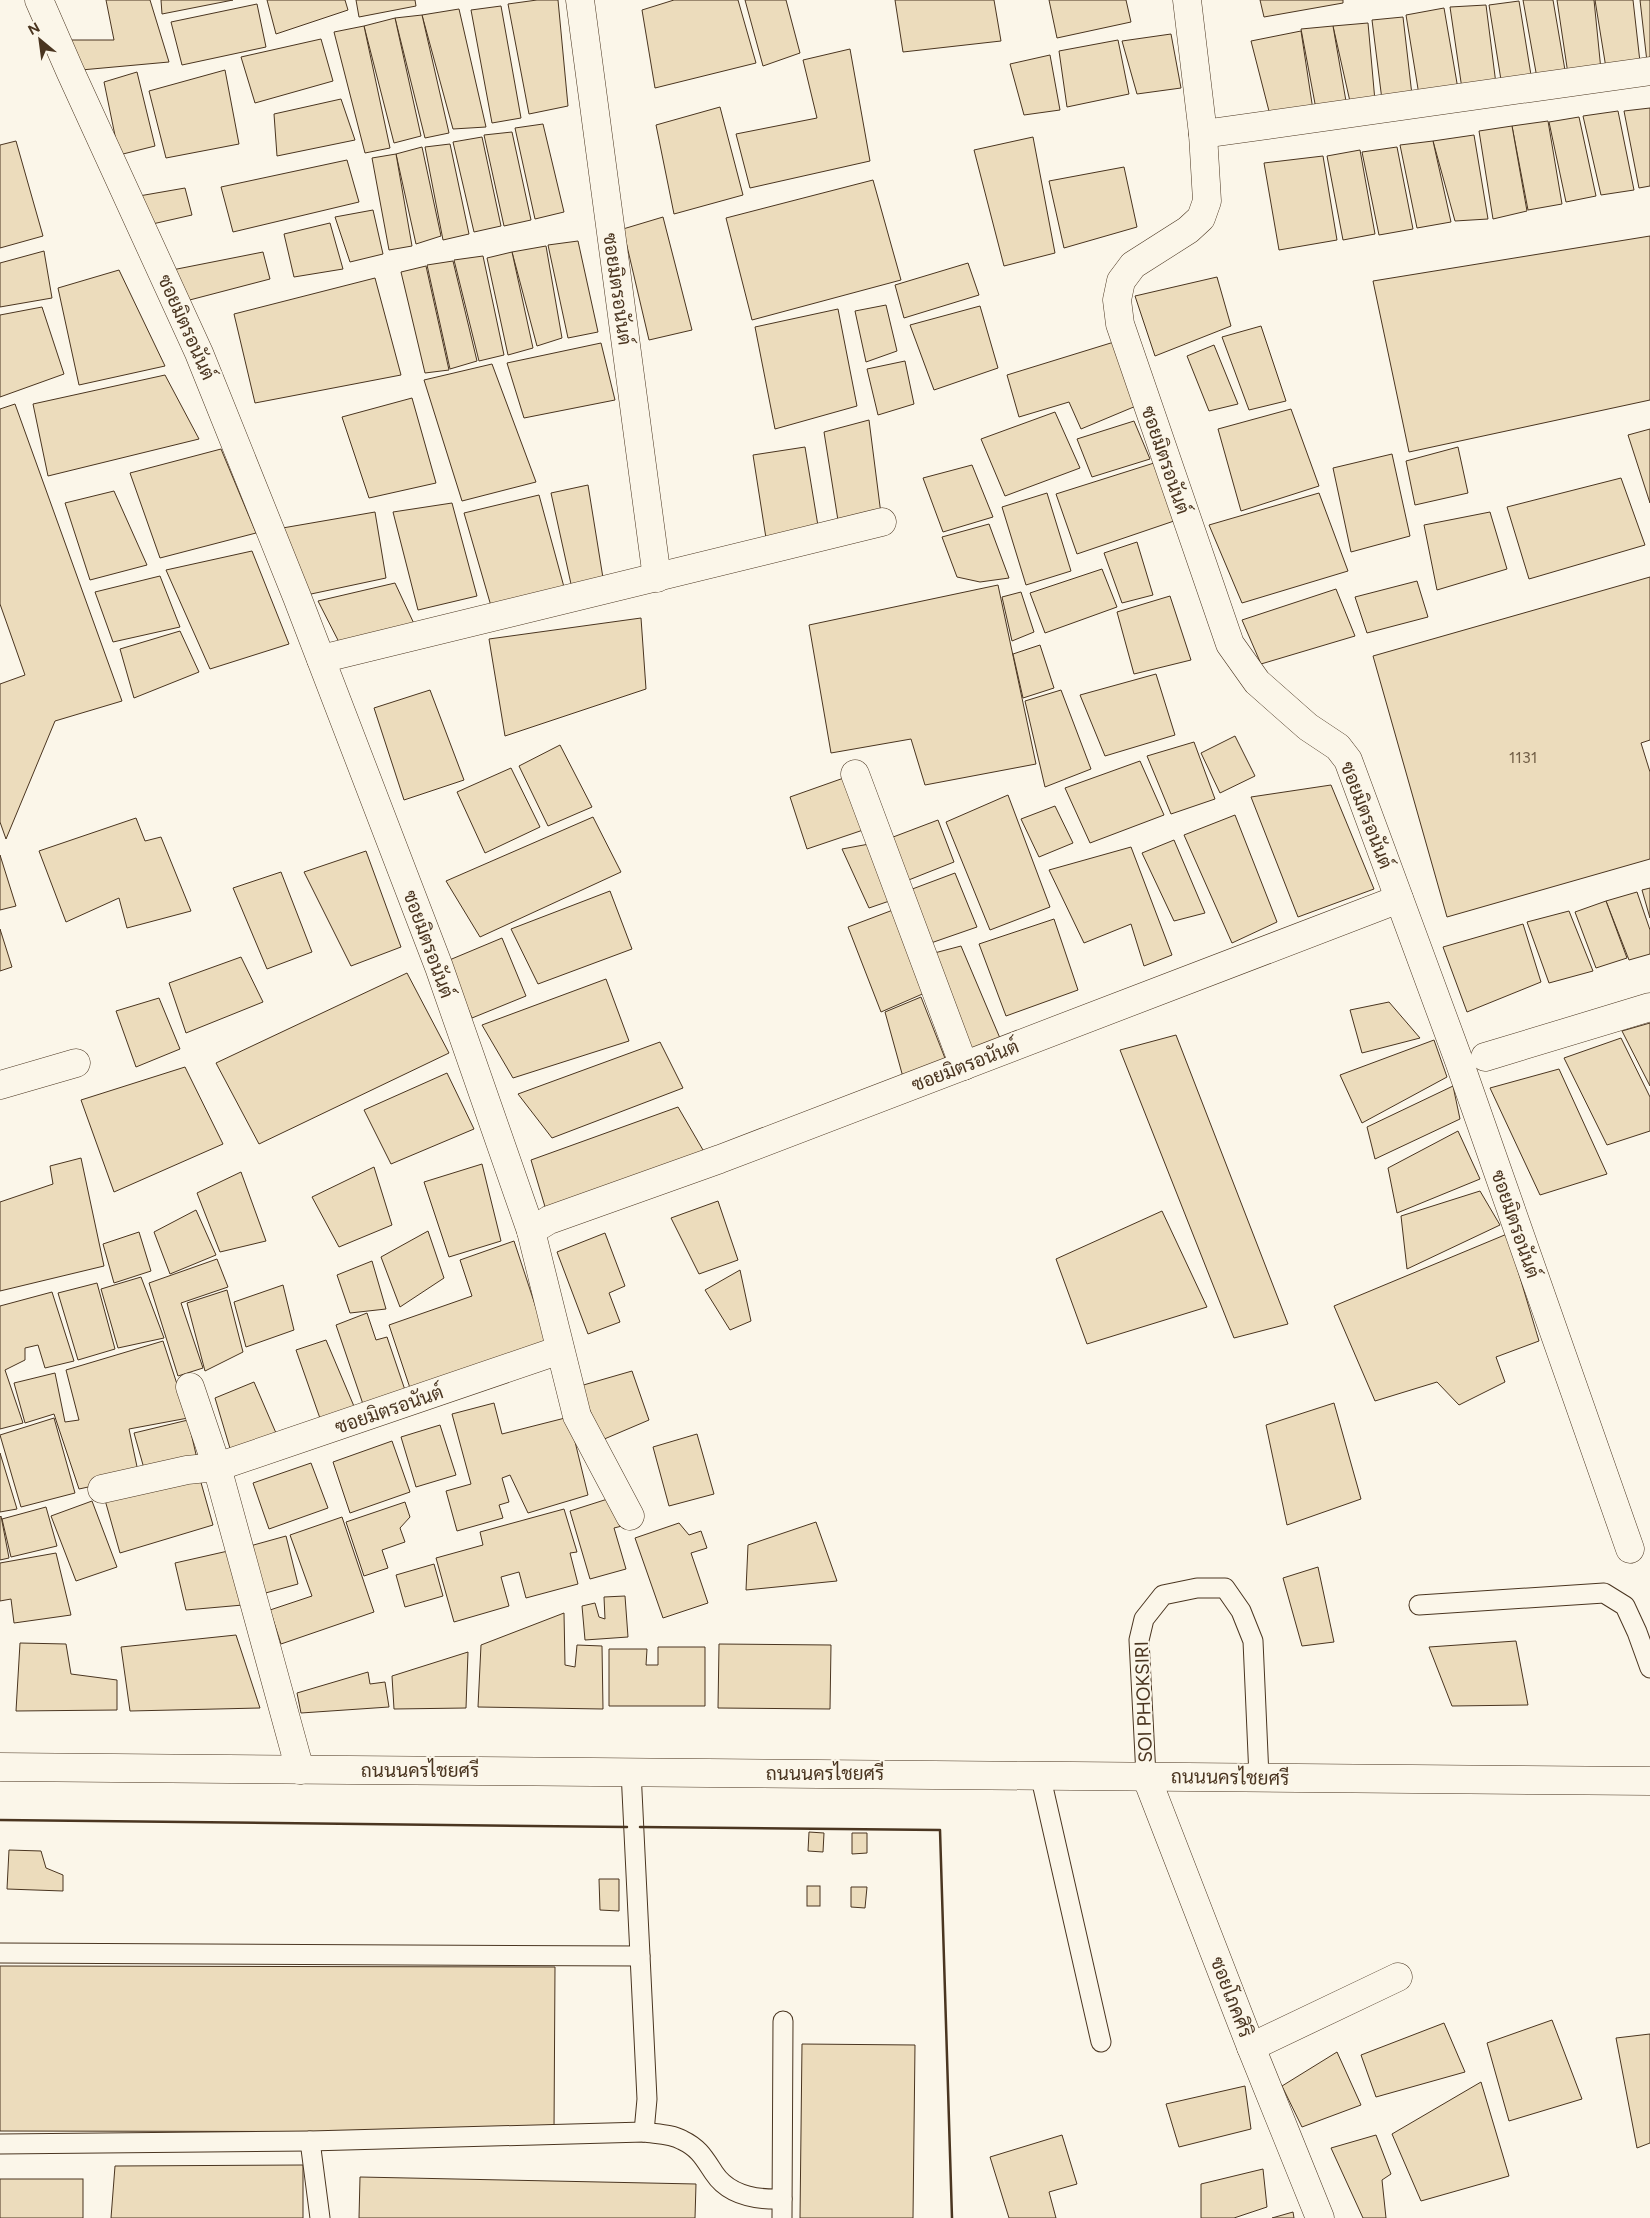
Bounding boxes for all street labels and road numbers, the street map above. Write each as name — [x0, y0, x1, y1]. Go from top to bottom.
street label: ซอยมิตรอนันต์ — [598, 231, 638, 347]
street label: ซอยมิตรอนันต์ — [153, 270, 221, 384]
street label: ซอยมิตรอนันต์ — [1136, 403, 1196, 517]
street label: ซอยมิตรอนันต์ — [1336, 758, 1398, 872]
street label: ซอยมิตรอนันต์ — [398, 887, 460, 1001]
street label: ซอยมิตรอนันต์ — [908, 1034, 1022, 1096]
street label: ซอยมิตรอนันต์ — [1486, 1167, 1546, 1281]
street label: ซอยมิตรอนันต์ — [332, 1379, 446, 1439]
street label: SOI PHOKSIRI — [1130, 1641, 1157, 1763]
street label: ถนนนครไชยศรี — [361, 1758, 479, 1782]
street label: ถนนนครไชยศรี — [766, 1761, 884, 1785]
street label: ถนนนครไชยศรี — [1171, 1764, 1289, 1790]
street label: ซอยโภคศิริ — [1206, 1953, 1258, 2041]

